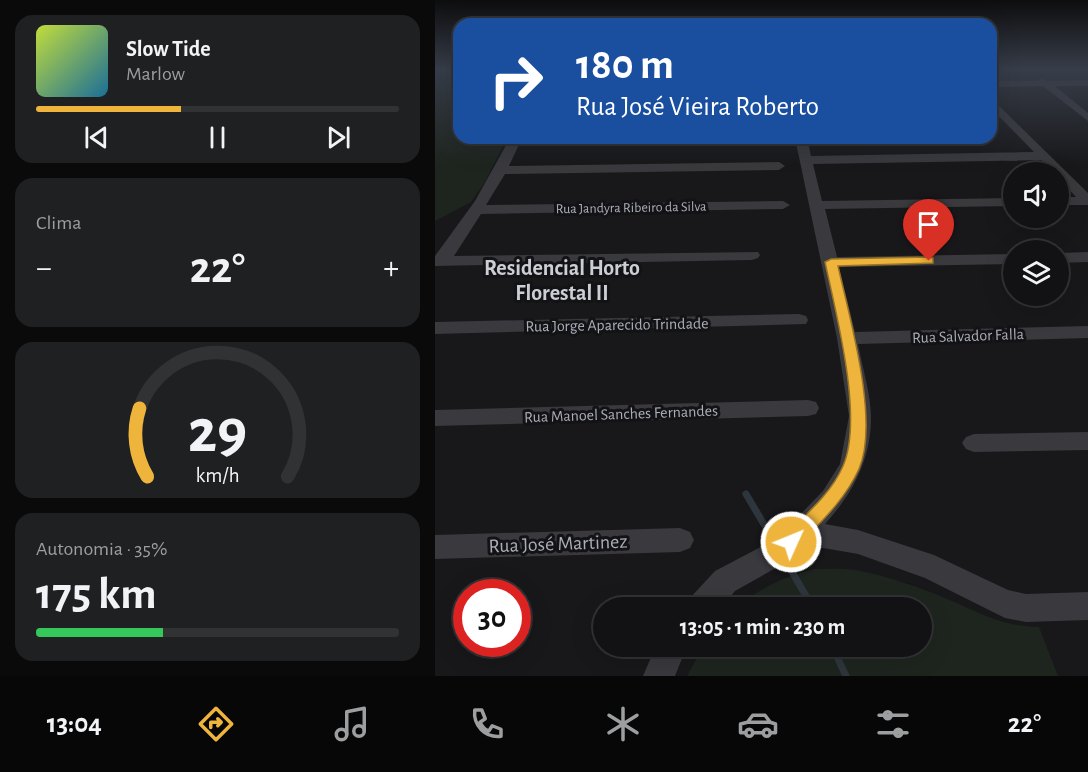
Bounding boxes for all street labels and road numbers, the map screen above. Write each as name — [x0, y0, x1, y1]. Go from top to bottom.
street label: Rua Jandyra Ribeiro da Silva — [555, 200, 707, 216]
street label: Rua Jorge Aparecido Trindade — [525, 315, 709, 335]
street label: Rua Salvador Falla — [912, 326, 1024, 346]
street label: Rua Manoel Sanches Fernandes — [524, 403, 718, 425]
street label: Rua José Martinez — [488, 532, 628, 556]

